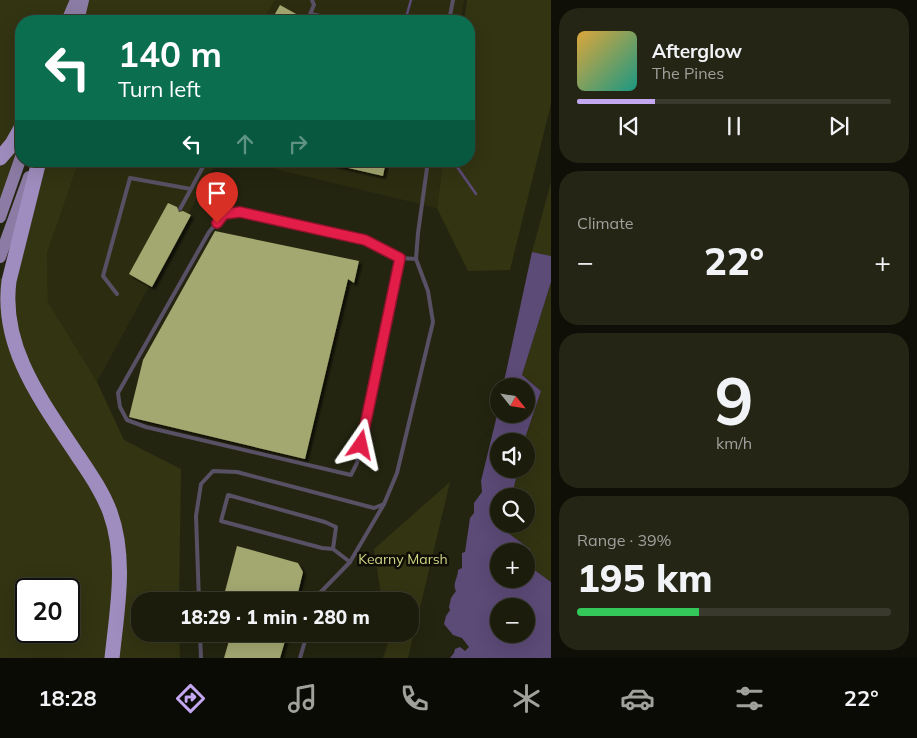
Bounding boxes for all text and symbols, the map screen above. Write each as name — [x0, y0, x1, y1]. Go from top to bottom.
text: 140 m — [118, 32, 222, 76]
icon: left — [35, 35, 100, 100]
text: Afterglow — [652, 39, 742, 63]
text: The Pines — [652, 63, 724, 83]
text: Turn left — [118, 75, 201, 103]
icon: previous — [615, 112, 643, 140]
icon: pause — [720, 112, 748, 140]
icon: next — [825, 112, 853, 140]
icon: left — [178, 130, 206, 158]
icon: ahead — [231, 130, 259, 158]
icon: right — [284, 130, 312, 158]
pin — [196, 172, 238, 223]
icon: arrive — [203, 179, 231, 207]
text: Climate — [577, 213, 633, 233]
text: 22° — [704, 237, 764, 285]
text: − — [577, 244, 594, 279]
text: + — [874, 244, 891, 279]
text: 9 — [714, 360, 754, 441]
north arrow — [490, 378, 535, 422]
map controls — [490, 378, 535, 643]
position arrow — [334, 418, 386, 470]
button: sound — [490, 433, 535, 478]
text: km/h — [716, 433, 752, 453]
button: search — [490, 488, 535, 533]
text: Range · 39% — [577, 530, 672, 550]
button: + — [490, 543, 535, 588]
park label: Kearny Marsh — [358, 550, 448, 568]
text: 195 km — [577, 554, 713, 602]
speed limit sign: 20 — [15, 578, 80, 643]
button: − — [490, 598, 535, 643]
text: 18:29 · 1 min · 280 m — [180, 605, 370, 629]
icon: directions — [173, 681, 208, 716]
icon: music — [285, 681, 320, 716]
icon: phone — [397, 681, 432, 716]
icon: climate — [509, 681, 544, 716]
icon: car — [620, 681, 655, 716]
icon: filters — [732, 681, 767, 716]
text: 18:28 — [38, 684, 97, 712]
text: 22° — [844, 684, 879, 712]

